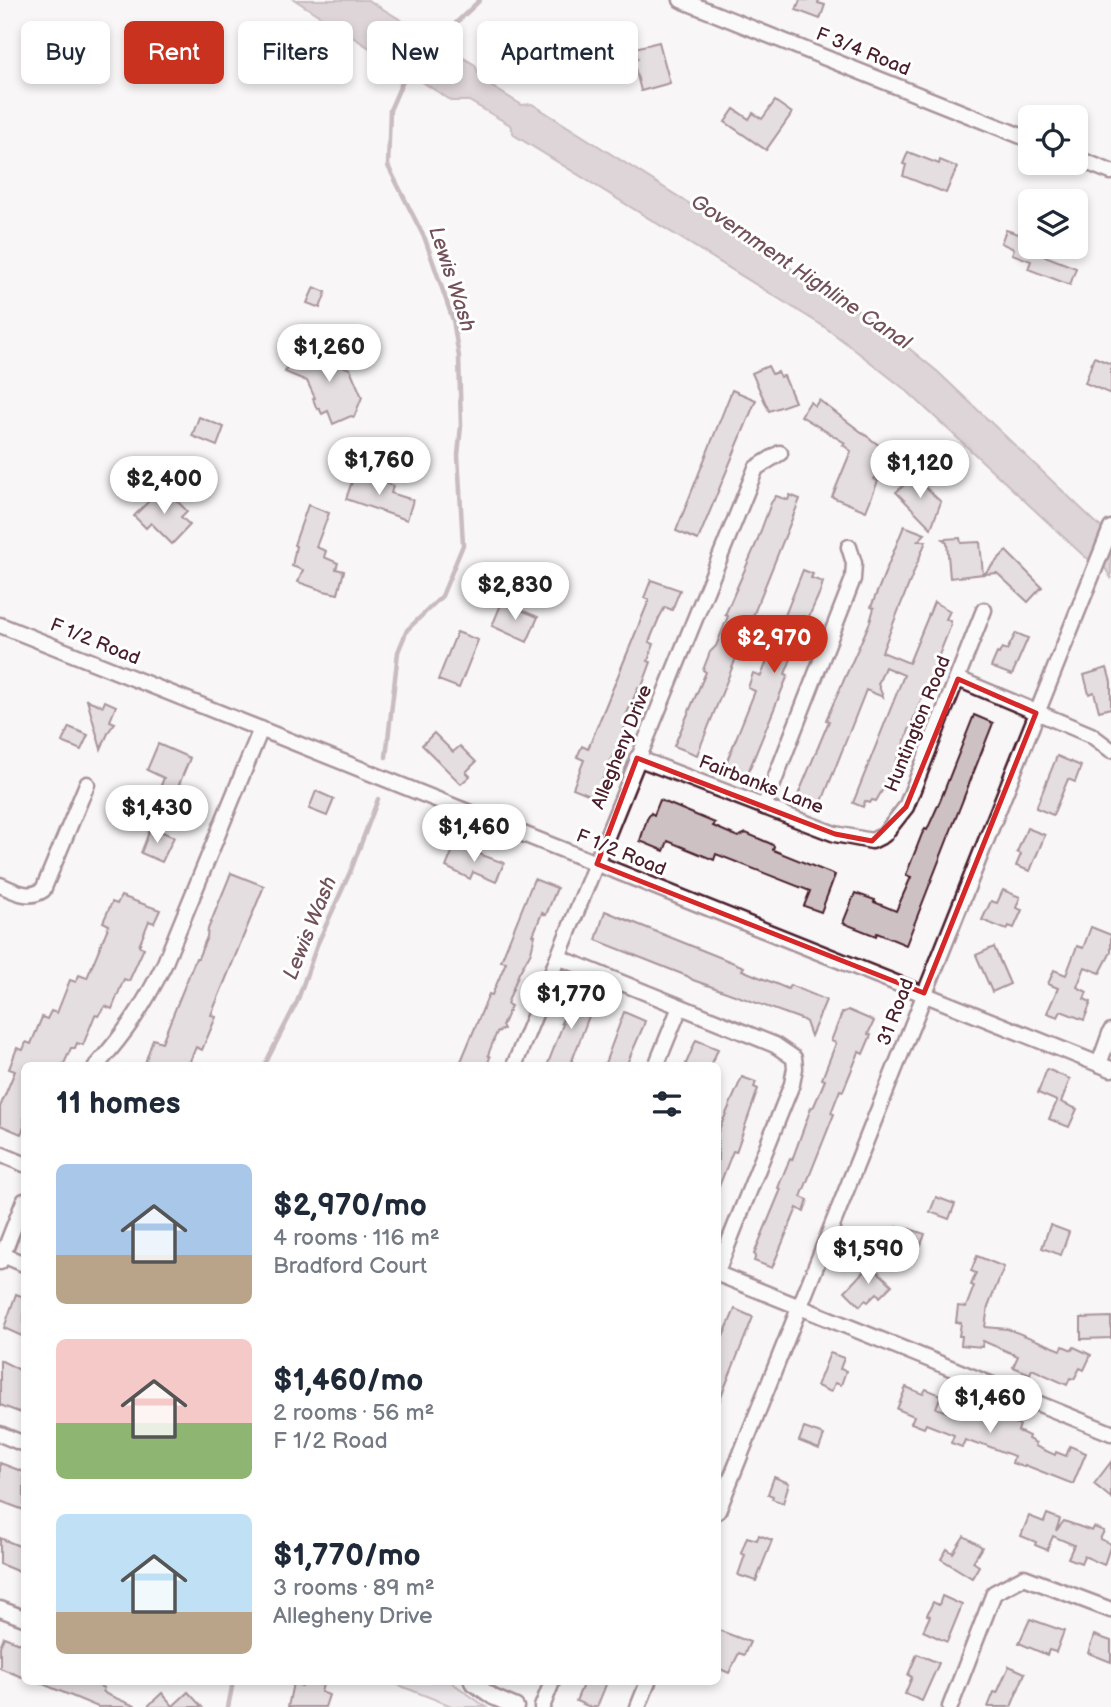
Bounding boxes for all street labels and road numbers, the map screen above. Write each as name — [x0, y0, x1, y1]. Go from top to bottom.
street label: F 3/4 Road — [813, 23, 913, 81]
street label: F 1/2 Road — [47, 614, 143, 670]
street label: Huntington Road — [880, 652, 956, 796]
street label: Allegheny Drive — [587, 682, 657, 812]
street label: Fairbanks Lane — [695, 751, 827, 819]
street label: F 1/2 Road — [573, 825, 669, 881]
street label: 31 Road — [873, 975, 919, 1049]

